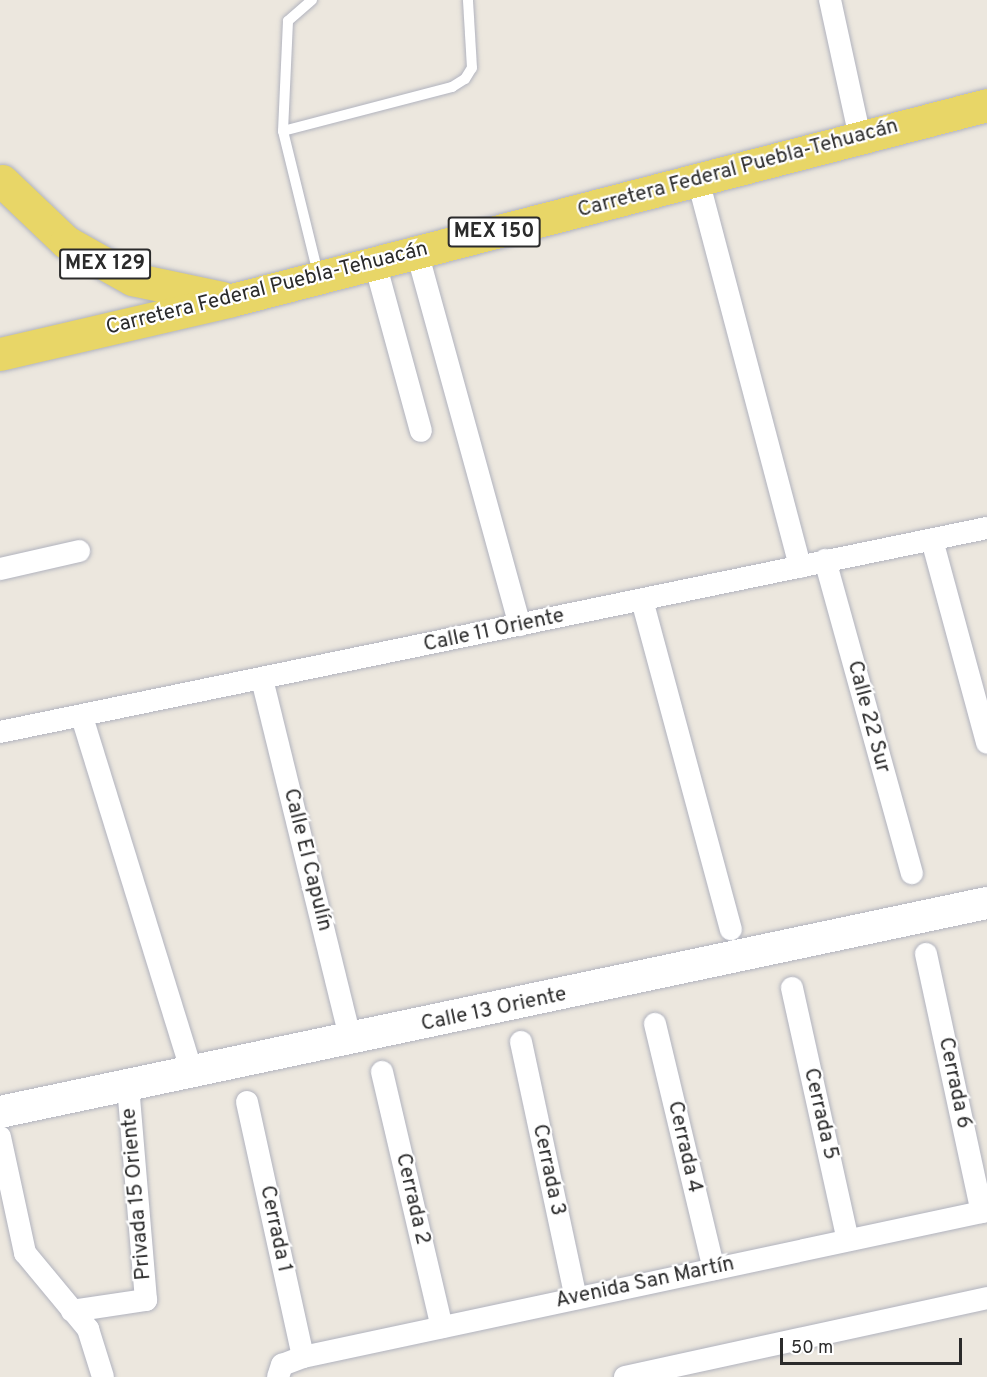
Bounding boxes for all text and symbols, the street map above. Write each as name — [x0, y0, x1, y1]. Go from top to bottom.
street label: Carretera Federal Puebla-Tehuacán — [575, 114, 901, 224]
road number: MEX 150 — [448, 215, 540, 249]
street label: Carretera Federal Puebla-Tehuacán — [103, 237, 431, 341]
road number: MEX 129 — [58, 247, 152, 281]
street label: Calle 11 Oriente — [421, 604, 567, 658]
street label: Calle 22 Sur — [841, 658, 895, 776]
street label: Calle El Capulín — [277, 786, 337, 934]
street label: Calle 13 Oriente — [419, 982, 569, 1038]
street label: Cerrada 6 — [932, 1035, 976, 1131]
street label: Cerrada 5 — [797, 1066, 843, 1162]
street label: Cerrada 4 — [661, 1099, 707, 1195]
street label: Privada 15 Oriente — [117, 1107, 157, 1281]
street label: Cerrada 3 — [526, 1122, 570, 1218]
street label: Cerrada 2 — [389, 1151, 435, 1247]
street label: Cerrada 1 — [254, 1183, 296, 1275]
street label: Avenida San Martín — [553, 1252, 737, 1314]
scale bar — [783, 1326, 964, 1364]
text: 50 m — [791, 1337, 833, 1360]

